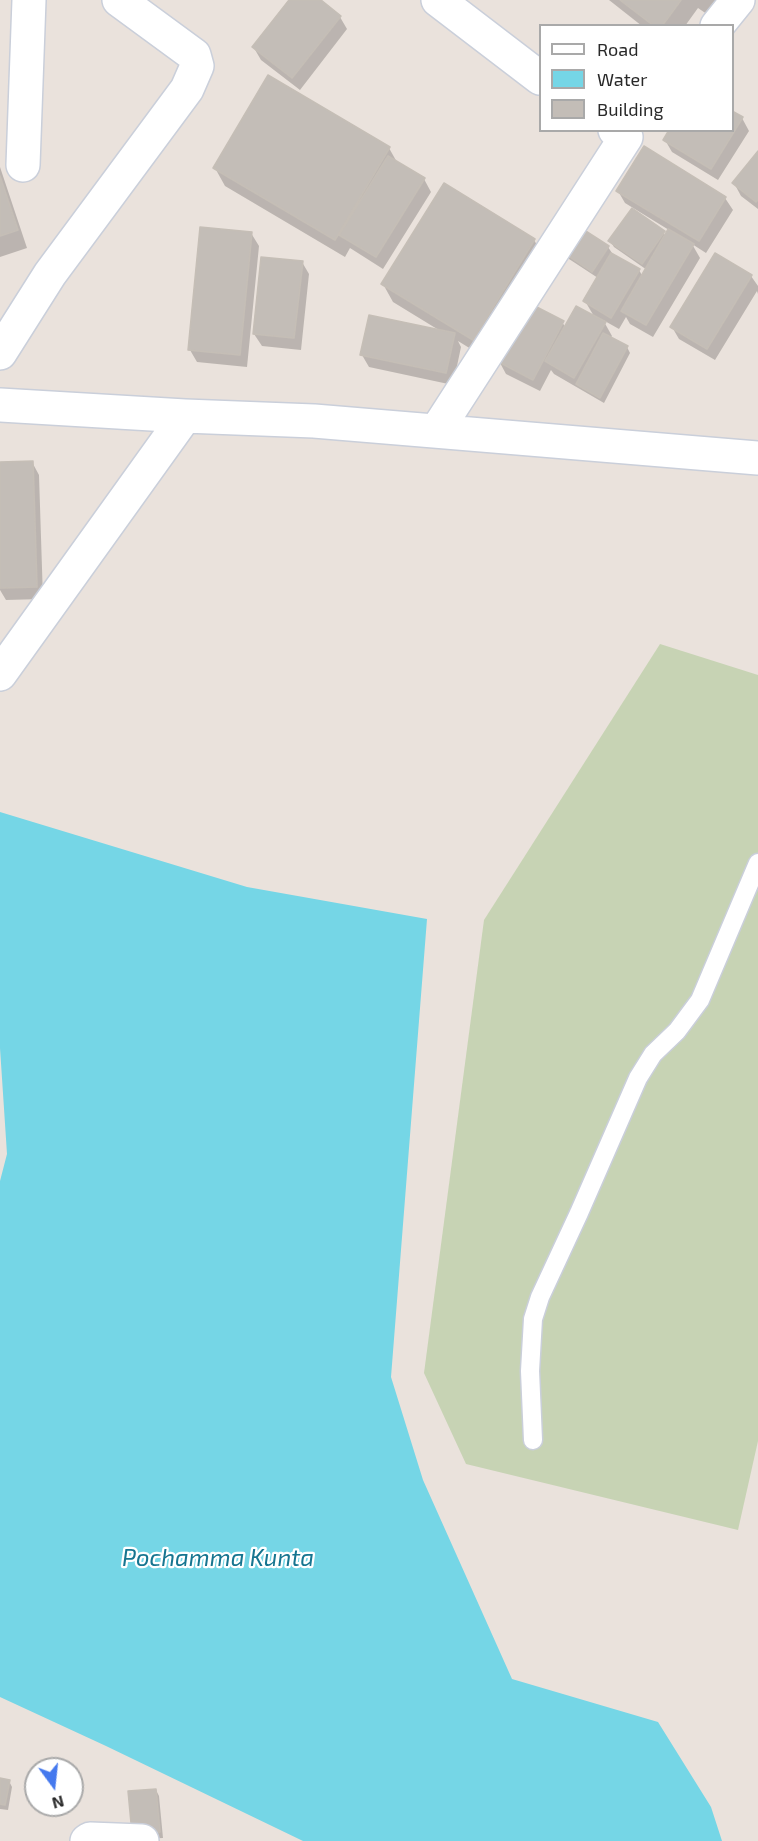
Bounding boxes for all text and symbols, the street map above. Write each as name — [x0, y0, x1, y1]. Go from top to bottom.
legend — [539, 24, 734, 132]
text: Road — [597, 38, 638, 60]
text: Water — [597, 68, 647, 90]
text: Building — [597, 98, 664, 120]
water label: Pochamma Kunta — [122, 1544, 314, 1572]
north arrow — [24, 1757, 84, 1817]
text: N — [50, 1792, 66, 1814]

